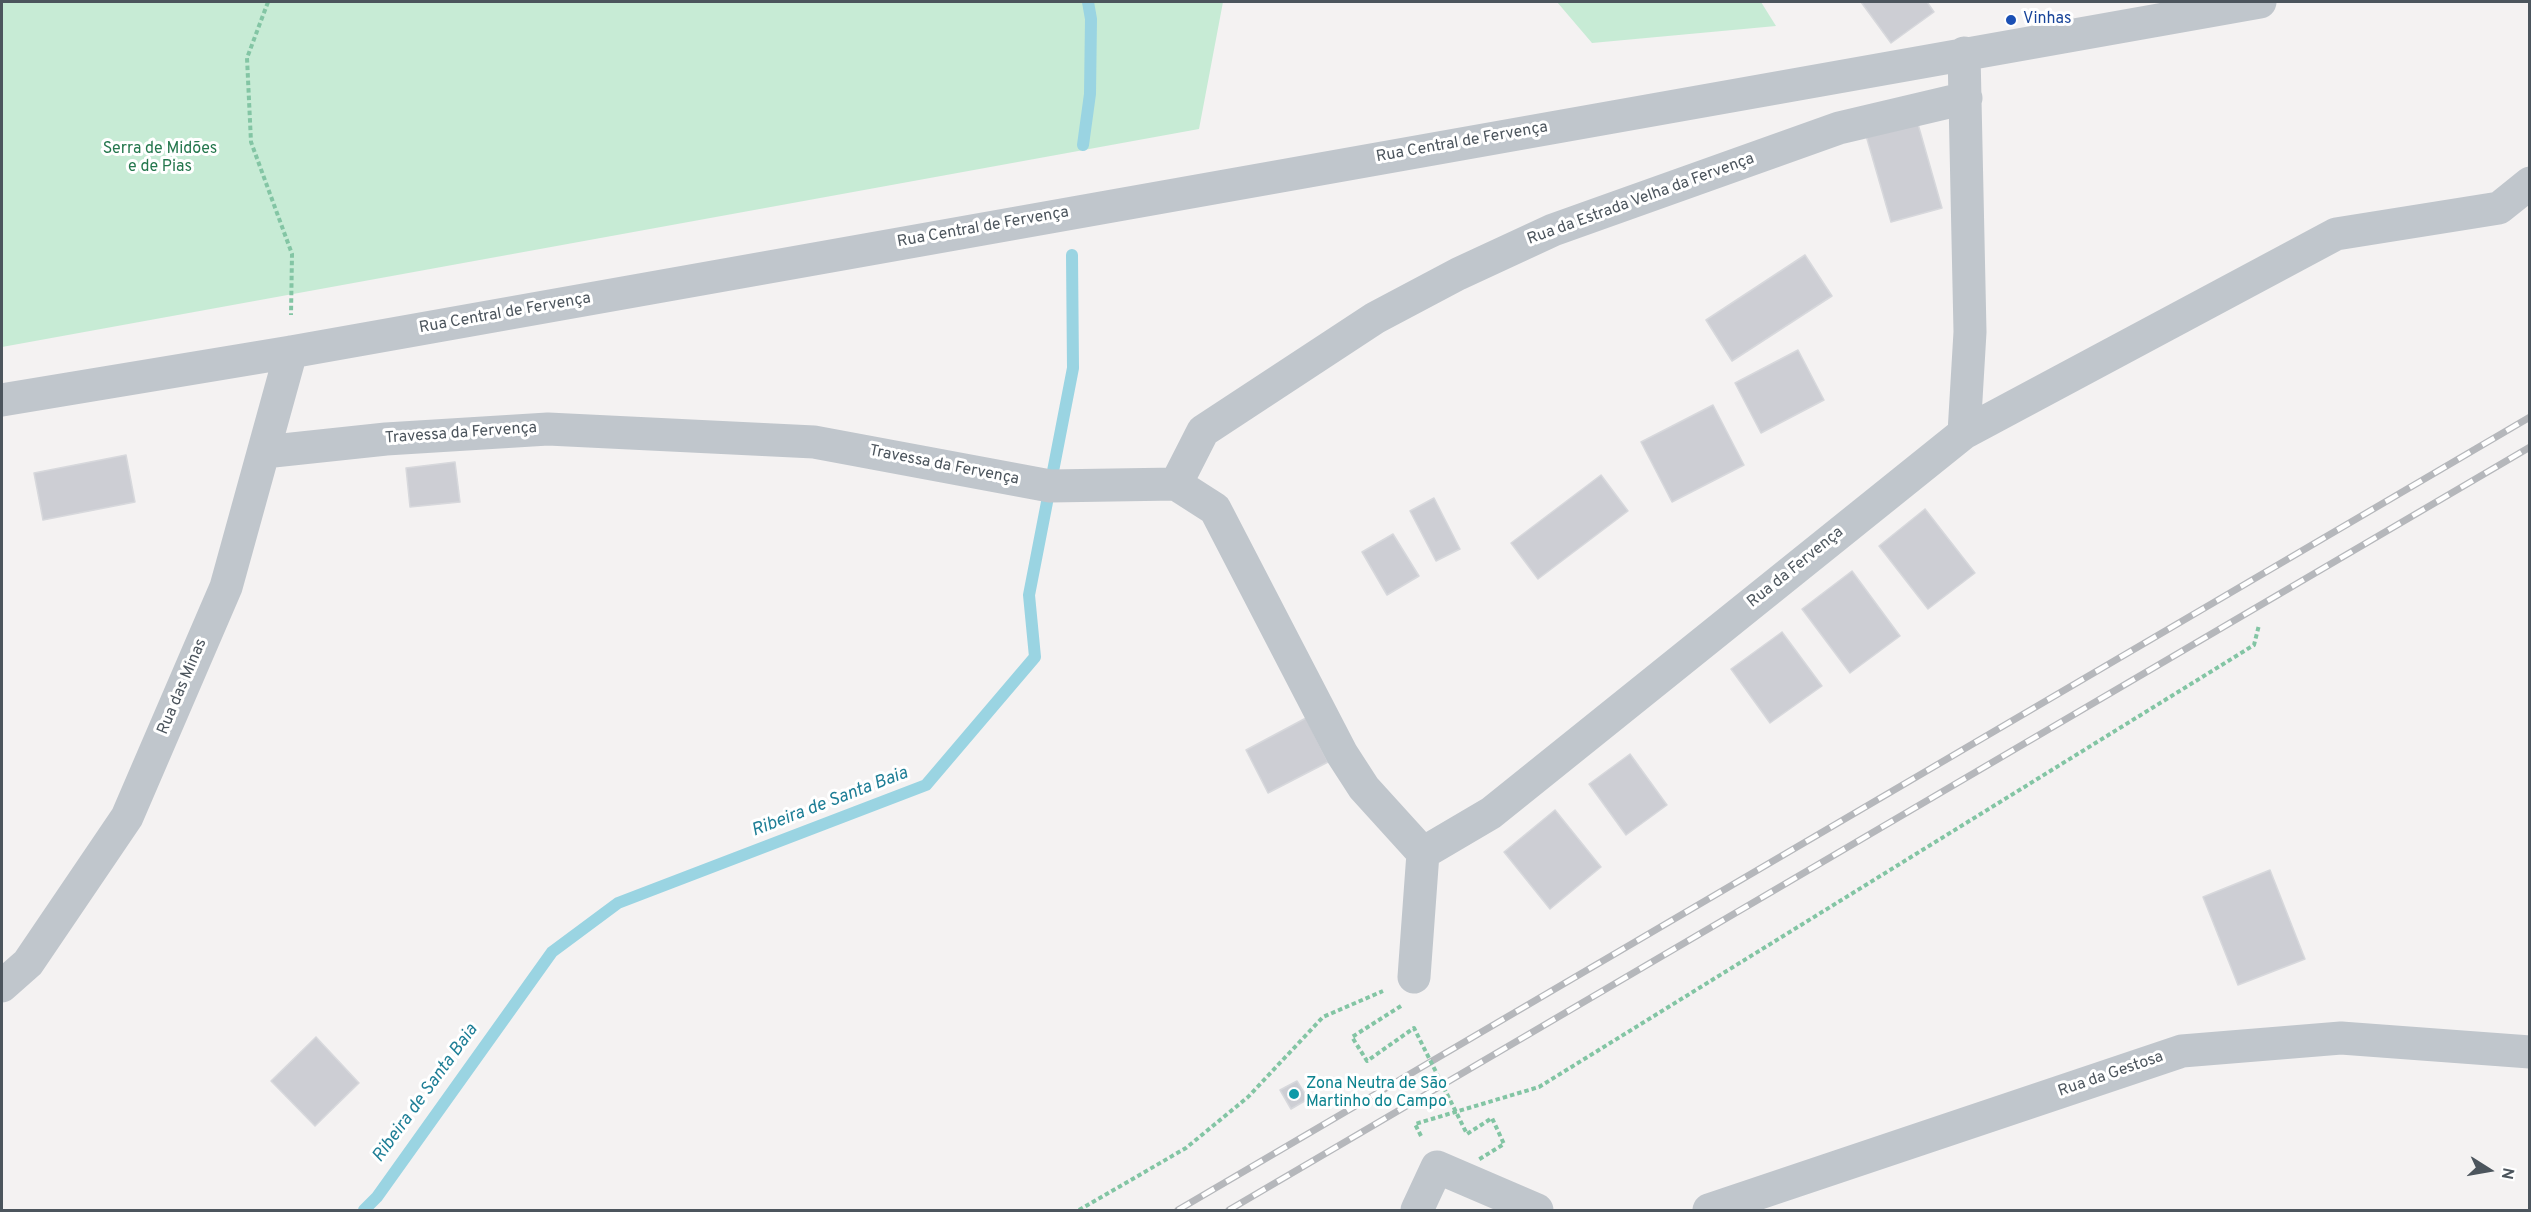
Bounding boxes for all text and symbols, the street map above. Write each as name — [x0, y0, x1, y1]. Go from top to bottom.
place label: Vinhas — [2023, 10, 2072, 30]
marker: Vinhas — [2004, 13, 2018, 27]
street label: Rua Central de Fervença — [1375, 118, 1549, 168]
park label: Serra de Midões e de Pias — [103, 140, 217, 178]
street label: Rua da Estrada Velha da Fervença — [1525, 150, 1757, 250]
street label: Rua Central de Fervença — [896, 203, 1070, 253]
street label: Rua Central de Fervença — [418, 289, 592, 339]
street label: Travessa da Fervença — [384, 419, 538, 449]
street label: Travessa da Fervença — [867, 442, 1021, 490]
street label: Rua da Fervença — [1744, 523, 1848, 613]
street label: Rua das Minas — [154, 636, 212, 738]
water label: Ribeira de Santa Baia — [749, 763, 911, 843]
water label: Ribeira de Santa Baia — [369, 1021, 483, 1167]
street label: Rua da Gestosa — [2056, 1048, 2166, 1102]
place label: Zona Neutra de São Martinho do Campo — [1306, 1075, 1447, 1113]
marker: Zona Neutra de São Martinho do Campo — [1287, 1087, 1301, 1101]
north arrow — [2459, 1140, 2519, 1200]
text: N — [2496, 1166, 2518, 1181]

